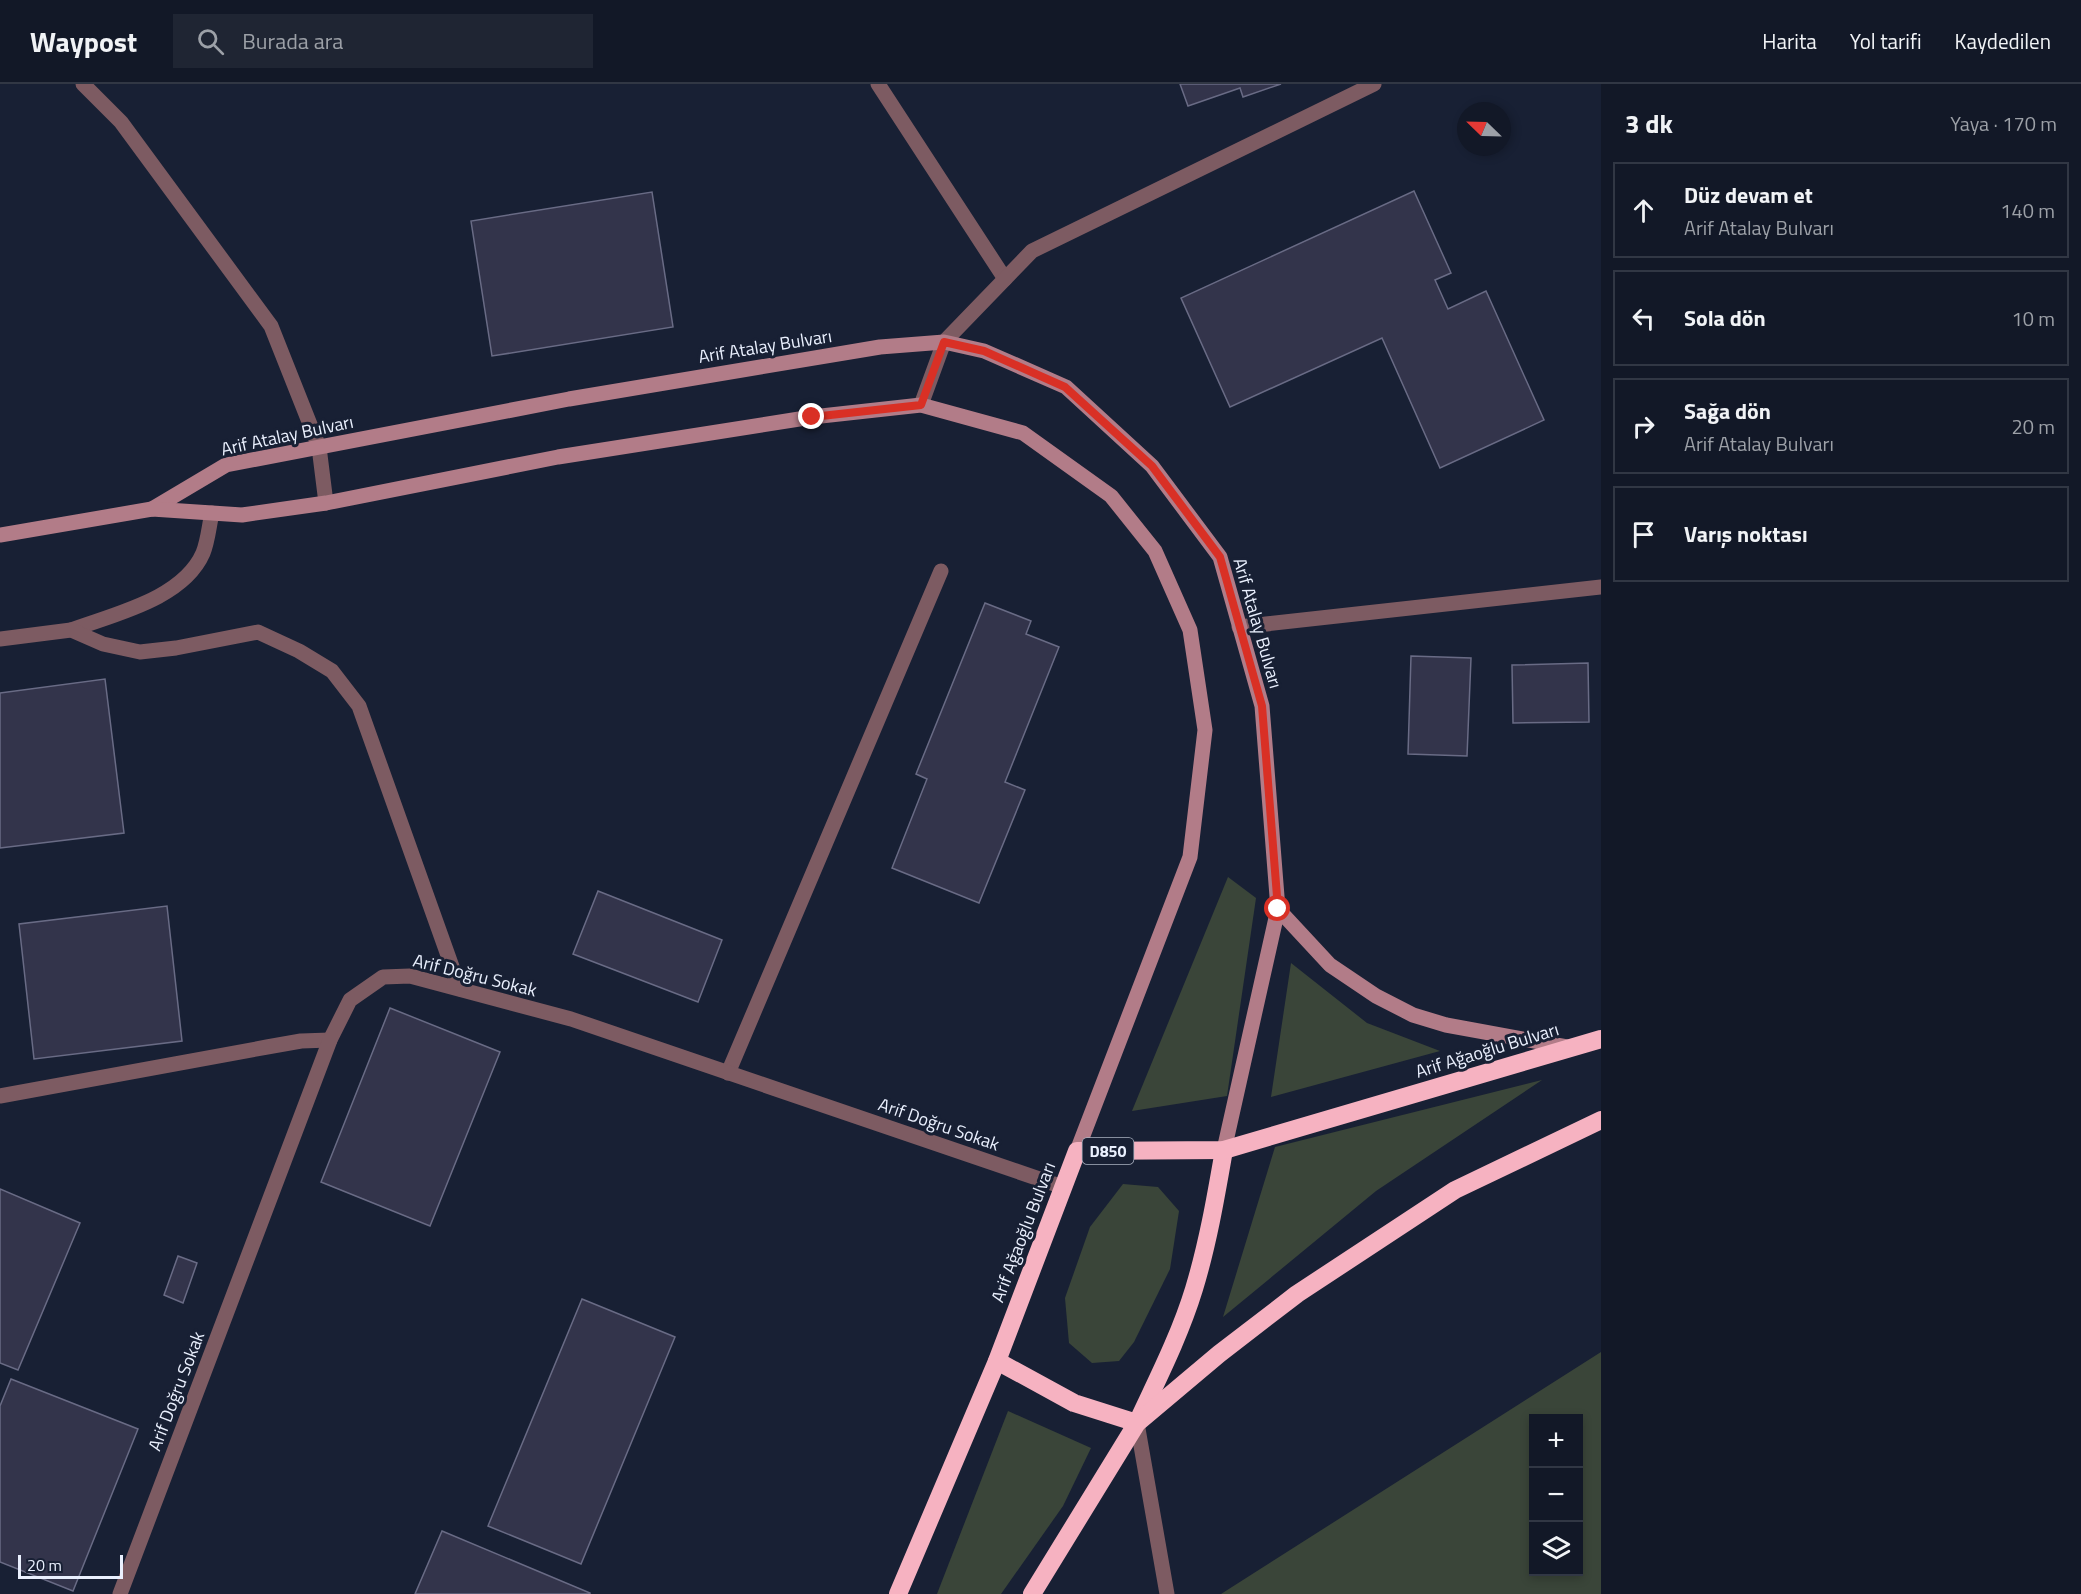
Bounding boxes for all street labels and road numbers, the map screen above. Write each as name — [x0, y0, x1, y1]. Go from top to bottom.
street label: Arif Atalay Bulvarı — [696, 322, 834, 370]
street label: Arif Atalay Bulvarı — [218, 408, 356, 462]
street label: Arif Atalay Bulvarı — [1226, 554, 1290, 692]
street label: Arif Doğru Sokak — [410, 947, 540, 1003]
street label: Arif Ağaoğlu Bulvarı — [1412, 1015, 1562, 1085]
street label: Arif Doğru Sokak — [875, 1091, 1004, 1157]
road number: D850 — [1082, 1138, 1134, 1164]
street label: Arif Ağaoğlu Bulvarı — [984, 1158, 1062, 1306]
street label: Arif Doğru Sokak — [141, 1327, 211, 1455]

